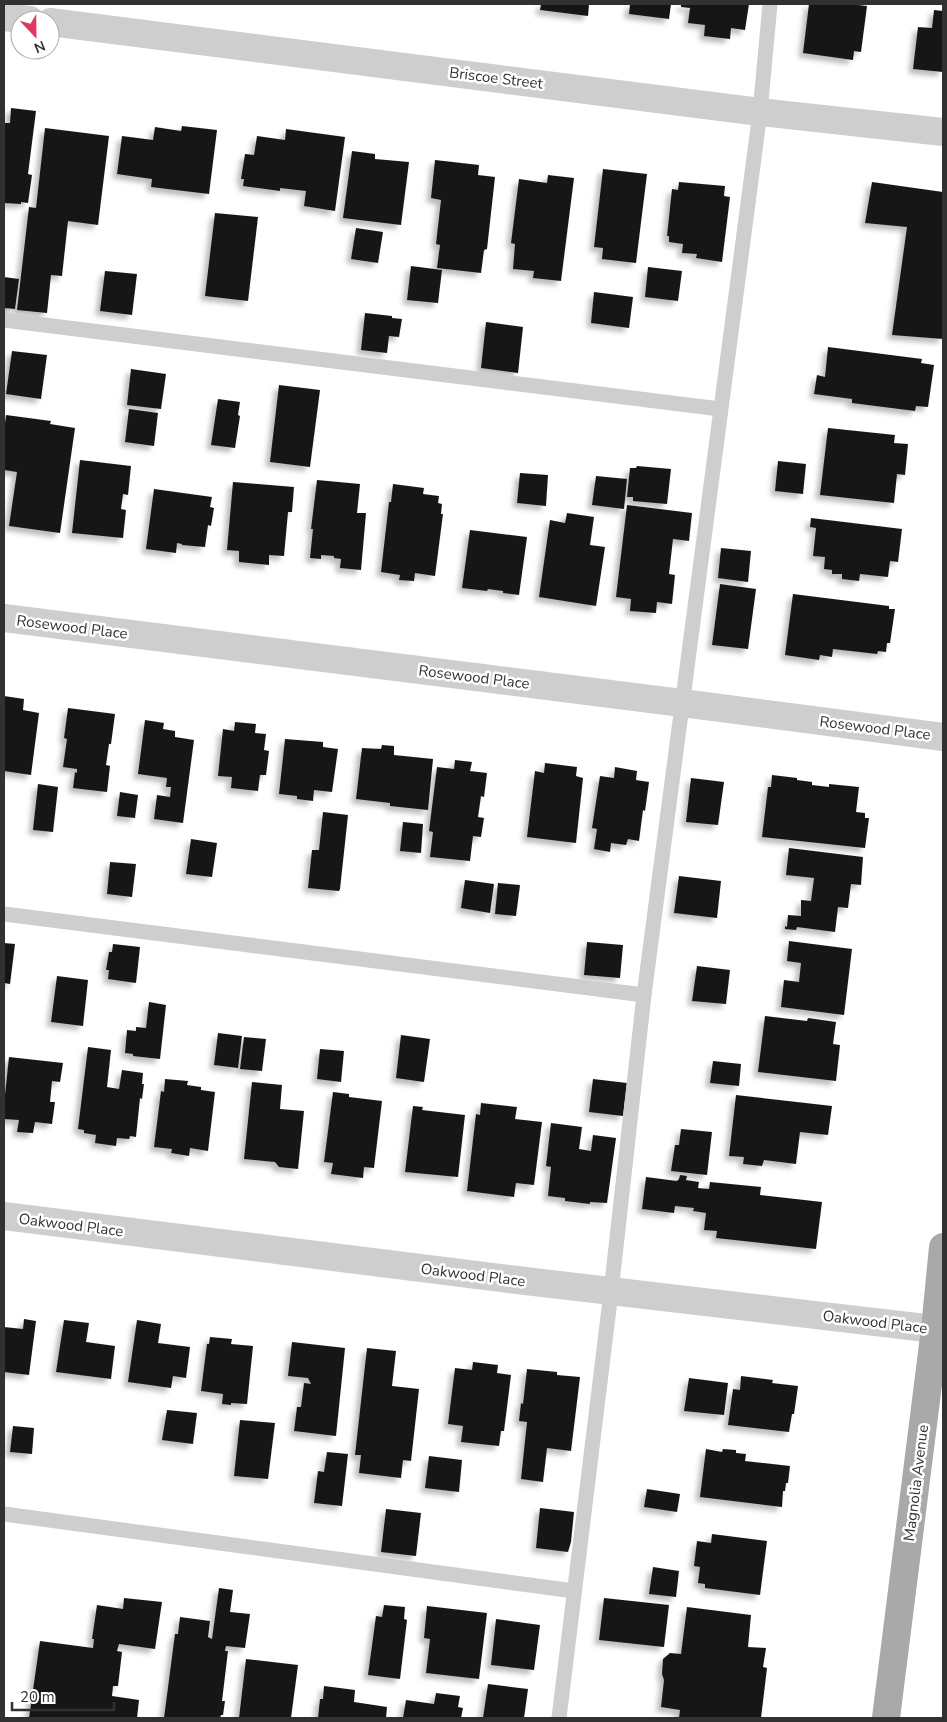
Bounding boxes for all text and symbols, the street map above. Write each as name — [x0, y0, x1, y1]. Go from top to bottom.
north arrow — [10, 10, 60, 60]
text: N — [31, 36, 48, 57]
street label: Briscoe Street — [448, 62, 545, 94]
street label: Rosewood Place — [15, 610, 129, 644]
street label: Rosewood Place — [417, 660, 531, 694]
street label: Rosewood Place — [818, 711, 932, 745]
street label: Oakwood Place — [18, 1209, 124, 1241]
street label: Oakwood Place — [420, 1259, 526, 1291]
street label: Oakwood Place — [822, 1306, 928, 1338]
street label: Magnolia Avenue — [899, 1424, 933, 1542]
scale bar — [12, 1680, 115, 1712]
text: 20 m — [20, 1687, 55, 1707]

